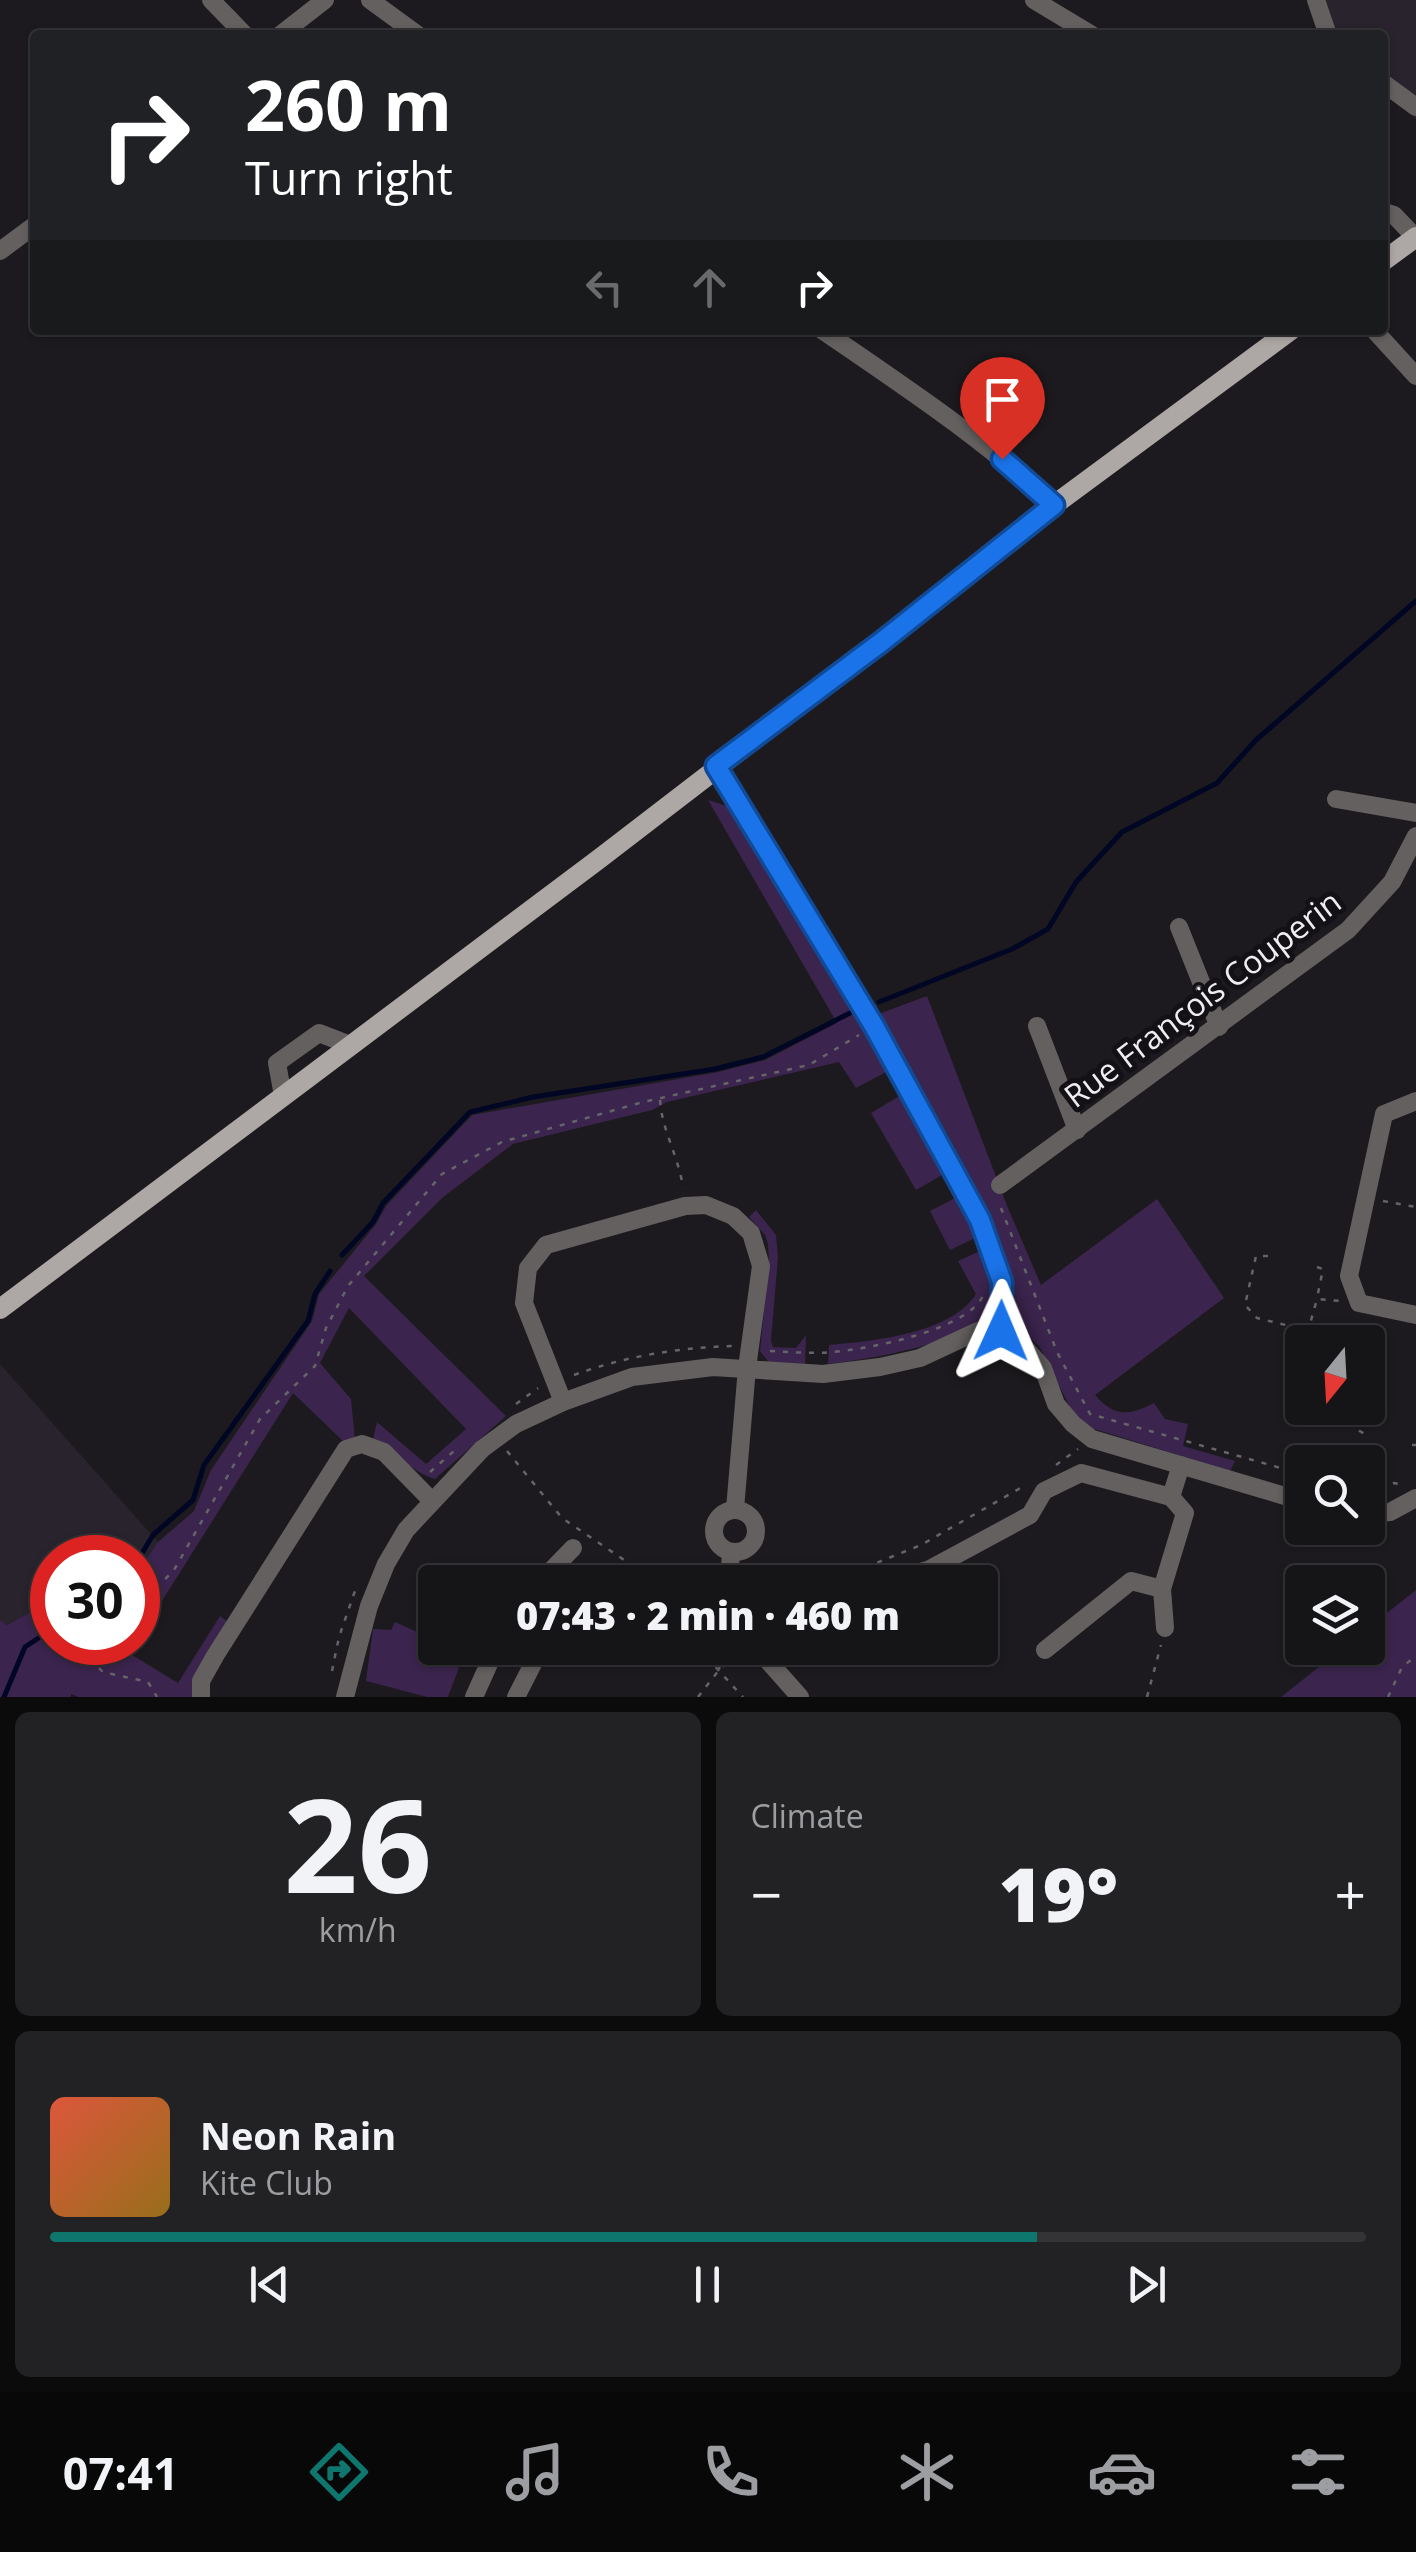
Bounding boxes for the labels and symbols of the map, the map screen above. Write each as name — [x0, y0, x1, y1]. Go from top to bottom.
pin — [960, 357, 1045, 460]
street label: Rue François Couperin — [1055, 880, 1349, 1116]
position arrow — [949, 1279, 1053, 1383]
north arrow — [1285, 1325, 1385, 1425]
speed limit sign: 30 — [30, 1535, 160, 1665]

